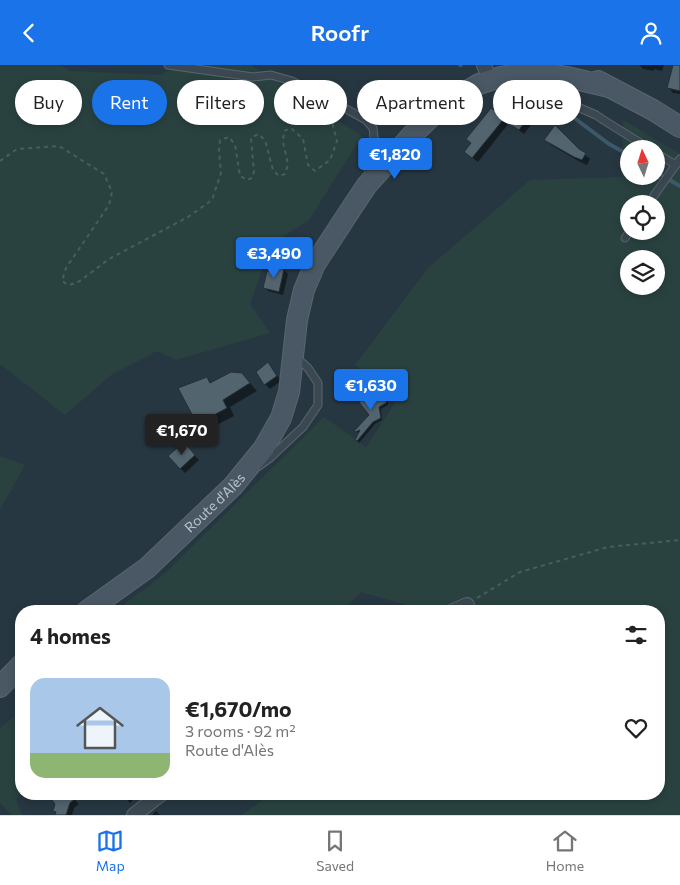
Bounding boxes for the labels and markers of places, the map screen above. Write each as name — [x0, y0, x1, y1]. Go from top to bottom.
pin: €1,820 — [354, 137, 436, 180]
pin: €3,490 — [233, 237, 315, 279]
pin: €1,630 — [330, 369, 412, 411]
pin: €1,670 — [141, 413, 223, 456]

